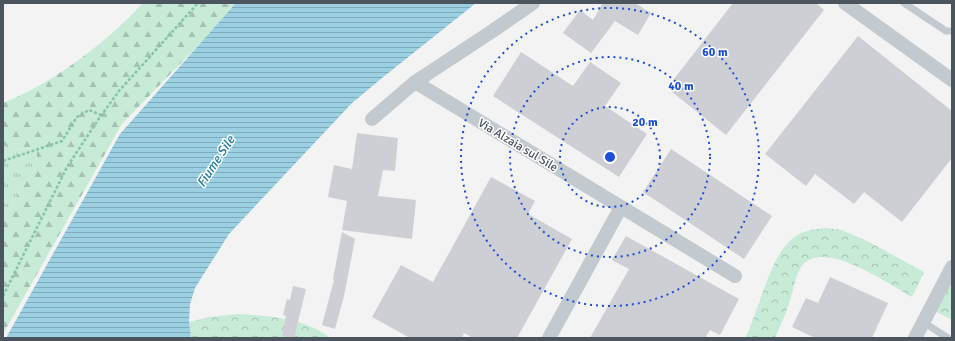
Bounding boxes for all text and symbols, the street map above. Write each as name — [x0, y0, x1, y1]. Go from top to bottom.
text: 60 m — [702, 45, 728, 60]
text: 40 m — [668, 79, 694, 94]
text: 20 m — [632, 115, 658, 130]
street label: Via Alzaia sul Sile — [475, 116, 560, 175]
water label: Fiume Sile — [193, 132, 239, 190]
centre of rings — [603, 150, 617, 164]

